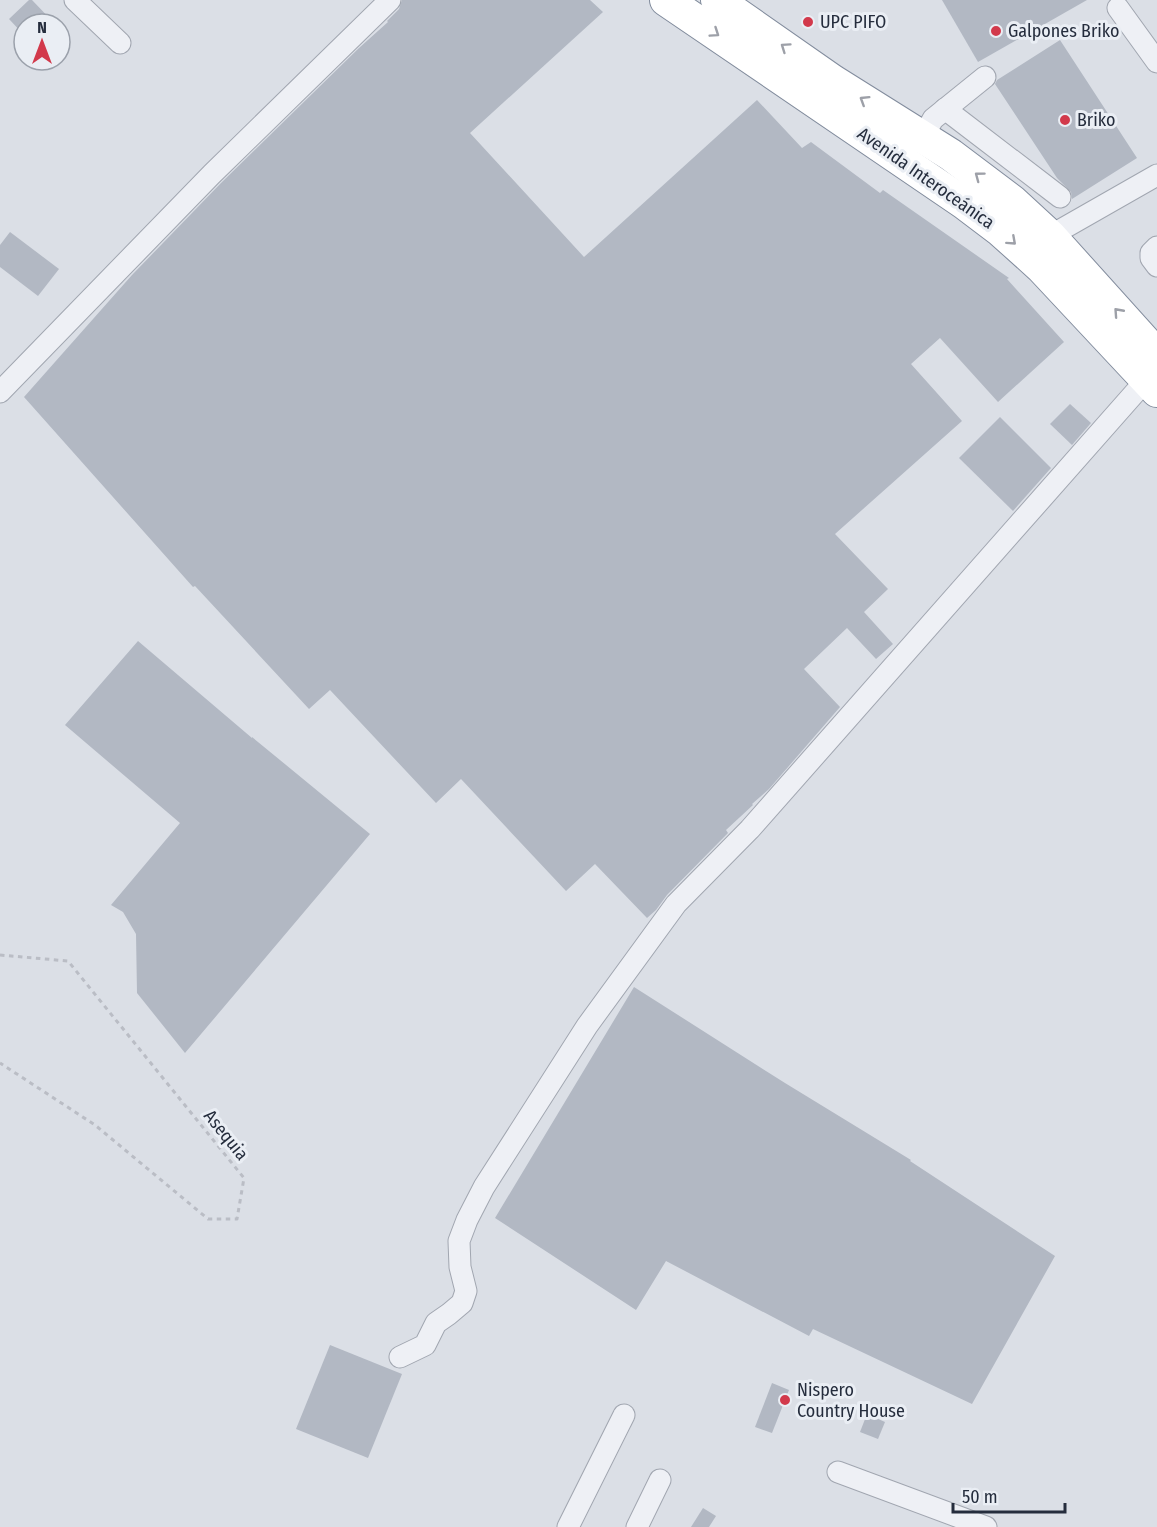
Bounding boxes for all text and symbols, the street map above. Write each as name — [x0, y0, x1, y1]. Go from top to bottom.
place label: UPC PIFO — [820, 11, 886, 33]
north arrow — [12, 12, 72, 72]
marker: UPC PIFO — [801, 15, 815, 29]
text: N — [37, 18, 47, 37]
place label: Galpones Briko — [1008, 20, 1119, 42]
marker: Galpones Briko — [989, 24, 1003, 38]
one-way arrow — [708, 26, 719, 37]
one-way arrow — [780, 43, 791, 54]
one-way arrow — [860, 95, 870, 107]
place label: Briko — [1077, 109, 1115, 131]
marker: Briko — [1058, 113, 1072, 127]
street label: Avenida Interoceánica — [853, 122, 999, 234]
one-way arrow — [974, 172, 985, 183]
one-way arrow — [1005, 234, 1016, 245]
one-way arrow — [1114, 308, 1125, 319]
street label: Asequia — [199, 1105, 253, 1165]
place label: Nispero Country House — [797, 1379, 905, 1422]
marker: Nispero Country House — [778, 1393, 792, 1407]
scale bar — [953, 1476, 1066, 1514]
text: 50 m — [962, 1486, 998, 1508]

